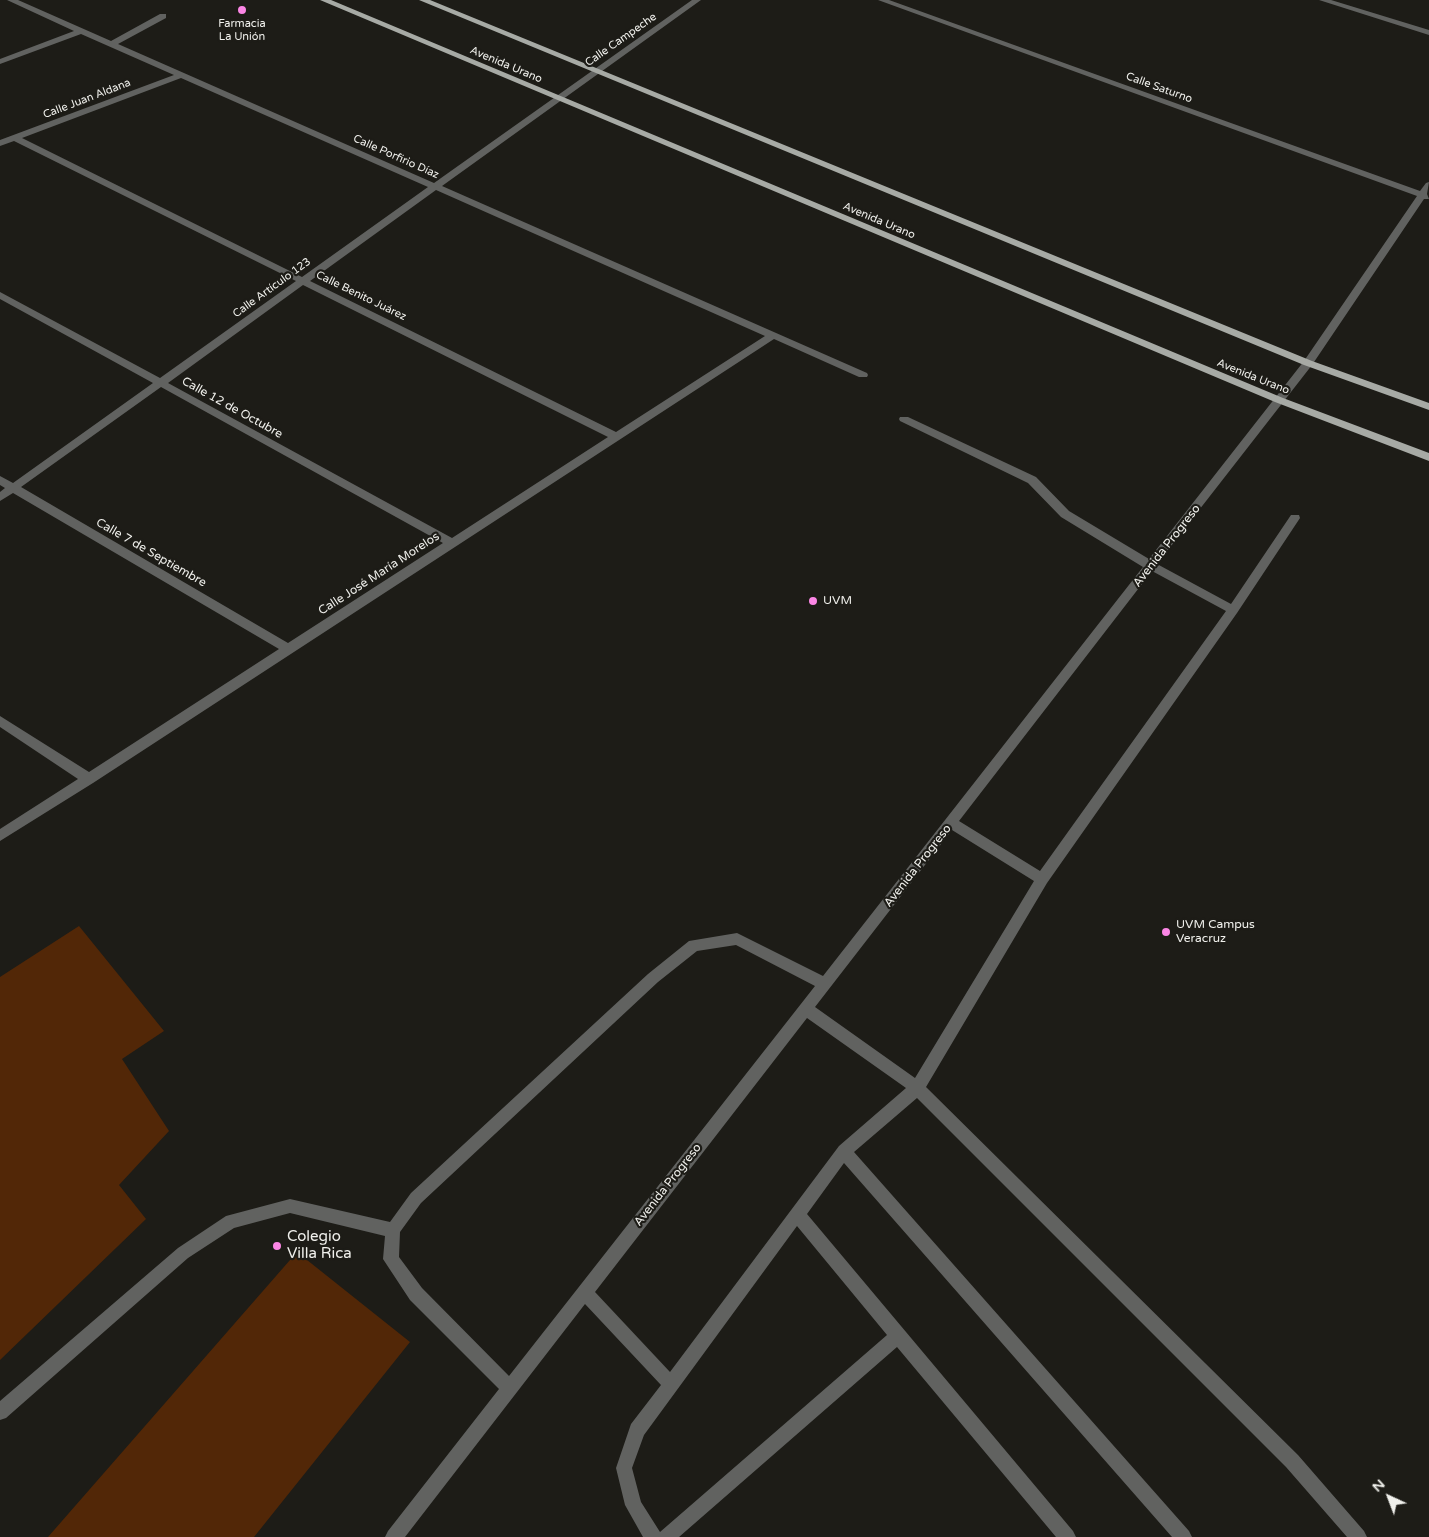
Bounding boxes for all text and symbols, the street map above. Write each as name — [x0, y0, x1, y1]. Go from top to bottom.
marker: Farmacia La Unión — [236, 4, 248, 16]
street label: Calle Campeche — [583, 10, 659, 70]
place label: Farmacia La Unión — [218, 17, 266, 43]
street label: Avenida Urano — [468, 44, 544, 86]
street label: Calle Saturno — [1124, 70, 1194, 106]
street label: Calle Juan Aldana — [41, 76, 133, 122]
street label: Calle Porfirio Díaz — [351, 132, 441, 182]
street label: Avenida Urano — [841, 200, 917, 242]
street label: Calle Artículo 123 — [230, 255, 314, 321]
street label: Calle Benito Juárez — [314, 268, 408, 324]
street label: Avenida Urano — [1215, 356, 1291, 398]
street label: Calle 12 de Octubre — [179, 374, 285, 442]
street label: Avenida Progreso — [1130, 502, 1204, 590]
street label: Calle 7 de Septiembre — [93, 516, 209, 590]
street label: Calle José María Morelos — [316, 529, 442, 619]
place label: UVM — [823, 594, 852, 608]
marker: UVM — [807, 595, 819, 607]
street label: Avenida Progreso — [881, 822, 955, 910]
place label: UVM Campus Veracruz — [1176, 918, 1255, 946]
marker: UVM Campus Veracruz — [1160, 926, 1172, 938]
street label: Avenida Progreso — [631, 1141, 705, 1229]
place label: Colegio Villa Rica — [287, 1228, 352, 1263]
marker: Colegio Villa Rica — [271, 1240, 283, 1252]
north arrow — [1364, 1472, 1414, 1522]
text: N — [1369, 1476, 1388, 1496]

